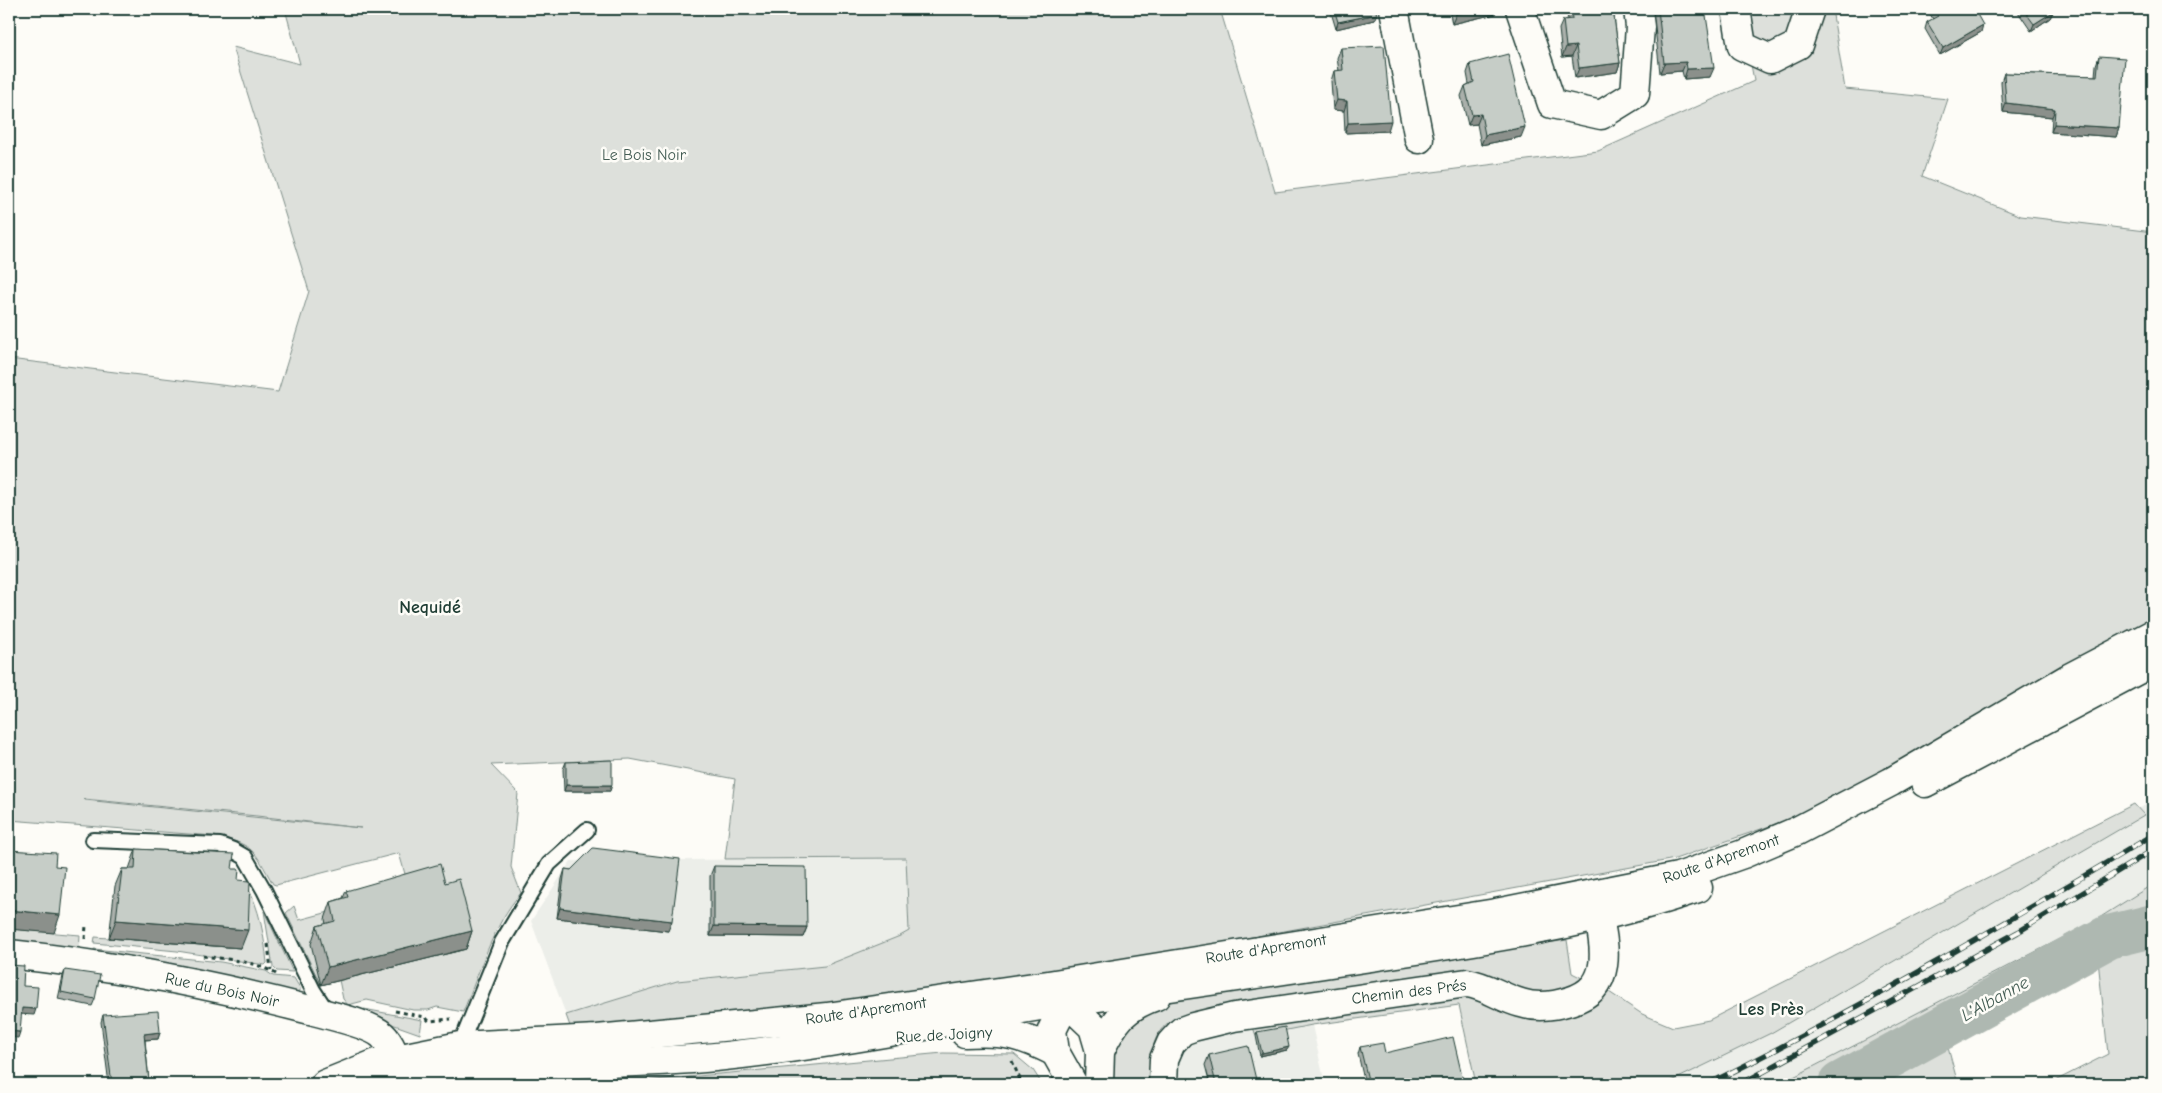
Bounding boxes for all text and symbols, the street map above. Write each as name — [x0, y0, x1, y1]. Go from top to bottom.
park label: Le Bois Noir — [602, 146, 687, 164]
district label: Nequidé — [399, 597, 461, 618]
street label: Route d'Apremont — [1660, 830, 1782, 887]
street label: Route d'Apremont — [1204, 930, 1328, 967]
street label: Rue du Bois Noir — [163, 969, 281, 1011]
water label: L'Albanne — [1957, 972, 2033, 1026]
street label: Chemin des Prés — [1351, 976, 1468, 1008]
street label: Route d'Apremont — [804, 994, 928, 1028]
district label: Les Près — [1738, 999, 1804, 1020]
street label: Rue de Joigny — [895, 1023, 994, 1047]

